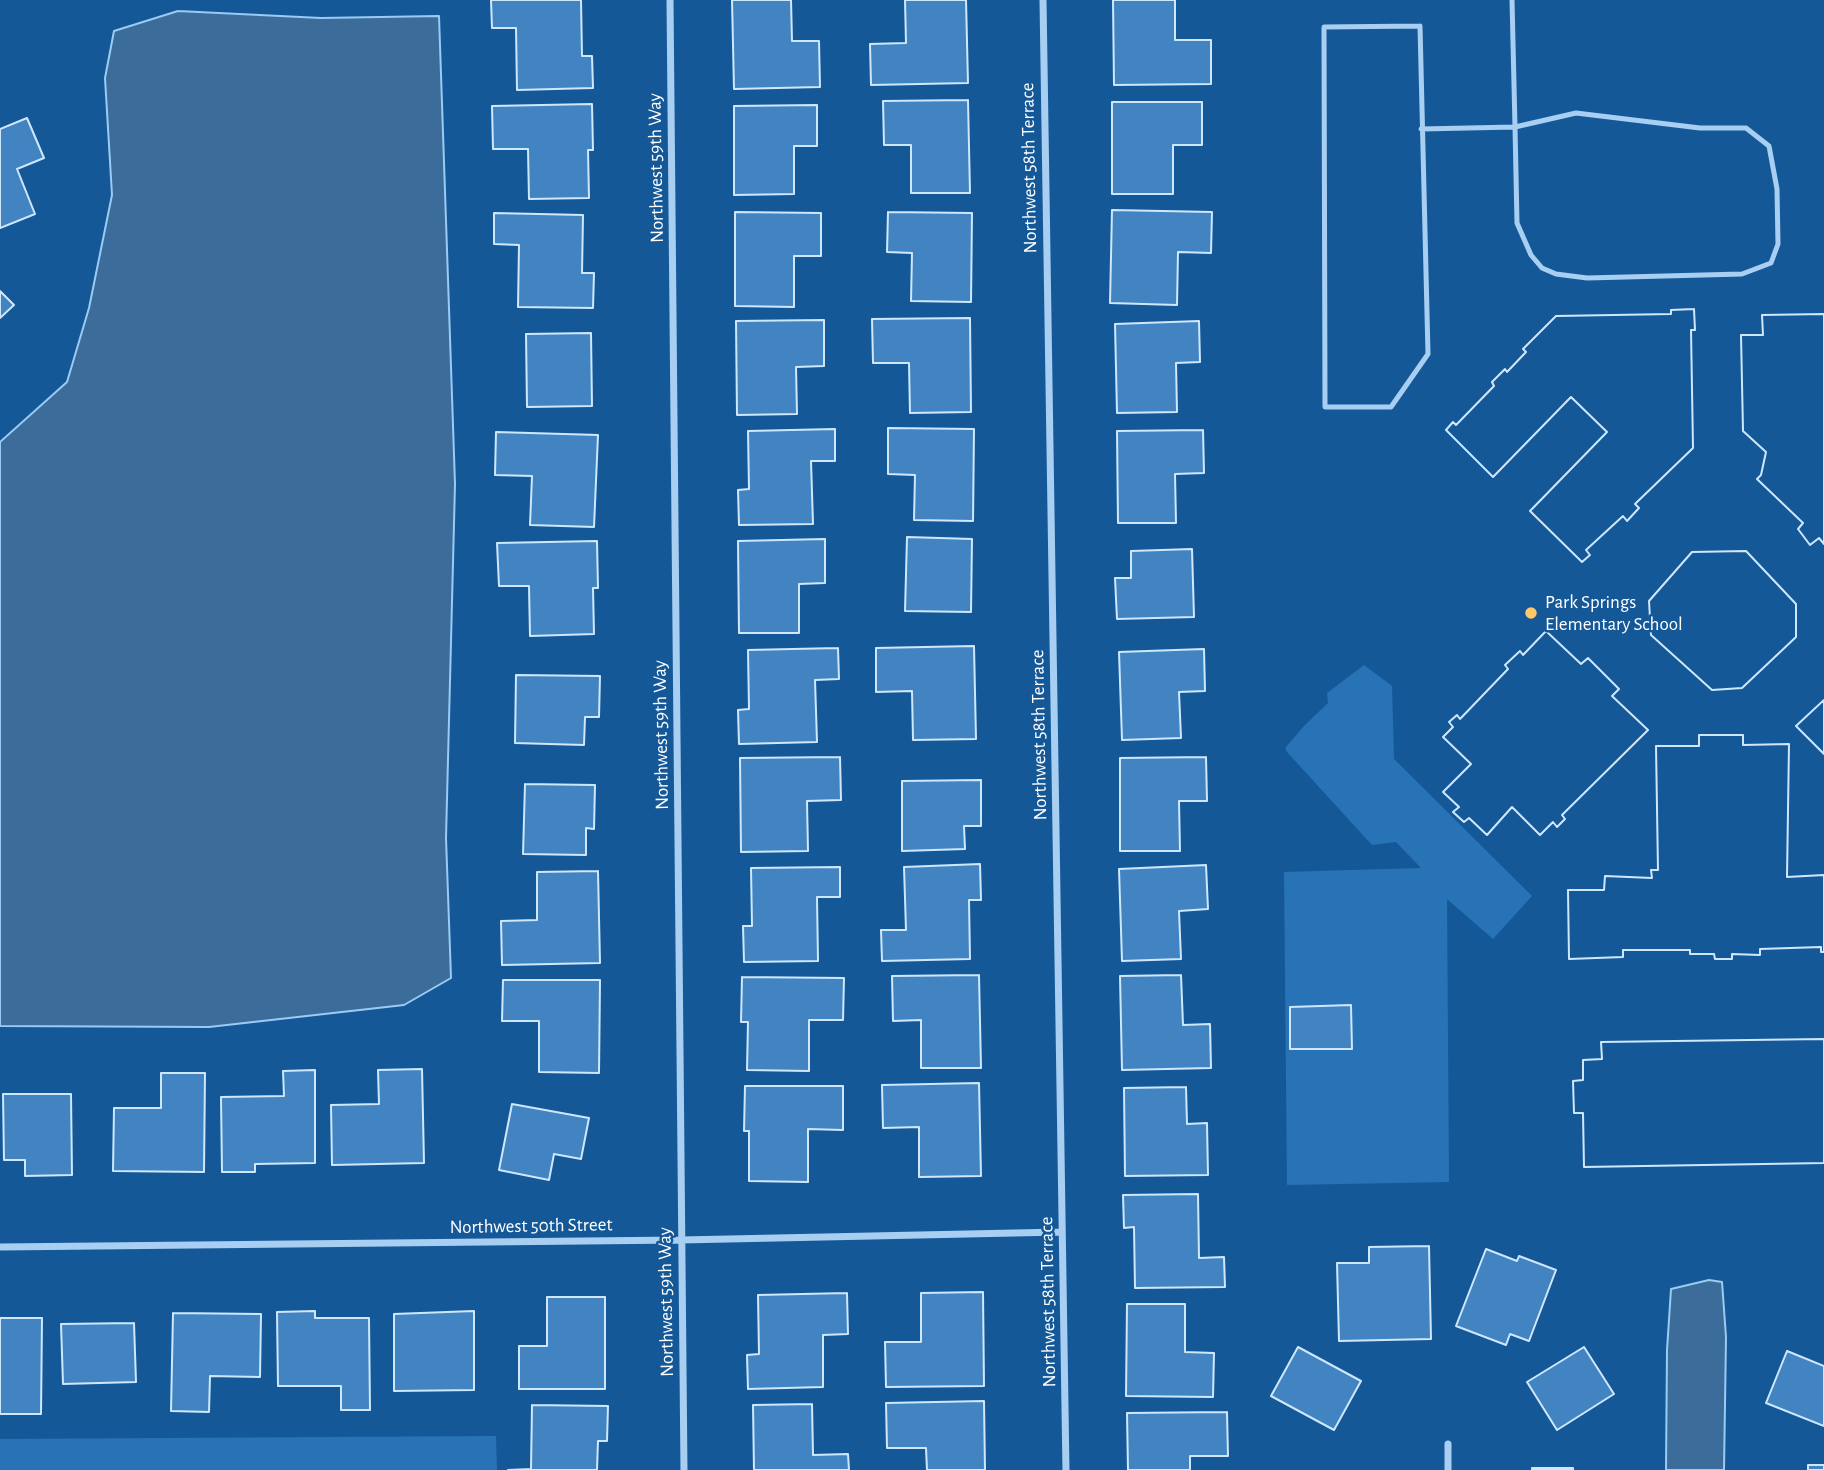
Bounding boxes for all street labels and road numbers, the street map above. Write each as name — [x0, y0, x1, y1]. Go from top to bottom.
street label: Northwest 58th Terrace — [1016, 82, 1042, 254]
street label: Northwest 59th Way — [643, 93, 669, 243]
street label: Northwest 58th Terrace — [1026, 649, 1052, 821]
street label: Northwest 59th Way — [648, 660, 674, 810]
street label: Northwest 50th Street — [449, 1213, 613, 1239]
street label: Northwest 58th Terrace — [1035, 1216, 1061, 1388]
street label: Northwest 59th Way — [653, 1227, 679, 1377]

